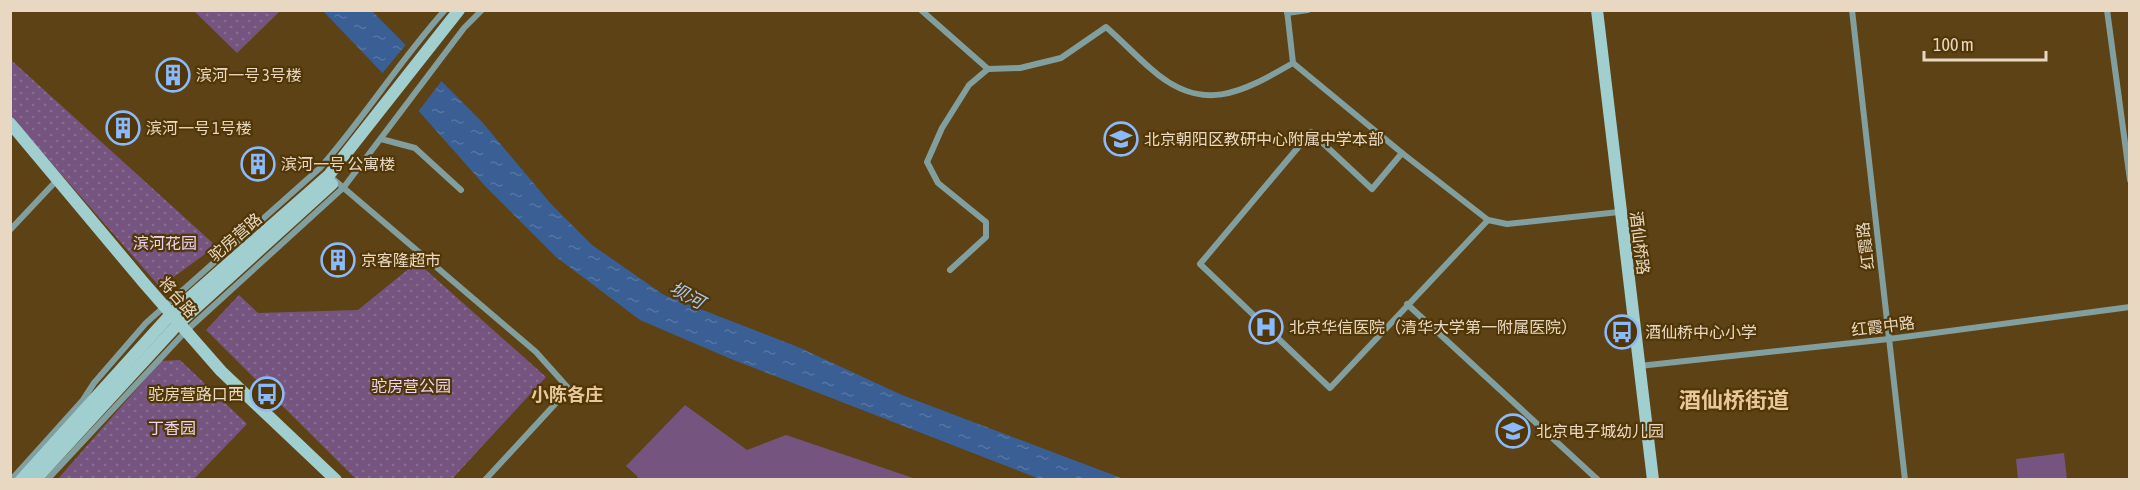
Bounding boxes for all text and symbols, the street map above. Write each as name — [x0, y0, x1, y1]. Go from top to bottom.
scale bar — [1924, 24, 2046, 62]
text: 100 m — [1933, 34, 1974, 55]
building icon: 滨河一号 3号楼 — [155, 57, 191, 93]
place label: 滨河一号 3号楼 — [196, 66, 302, 84]
building icon: 滨河一号 1号楼 — [105, 110, 141, 146]
place label: 滨河一号 1号楼 — [146, 119, 252, 137]
school or university icon: 北京朝阳区教研中心附属中学本部 — [1103, 121, 1139, 157]
place label: 北京朝阳区教研中心附属中学本部 — [1144, 130, 1384, 148]
building icon: 滨河一号 公寓楼 — [240, 146, 276, 182]
place label: 滨河一号 公寓楼 — [281, 155, 395, 173]
street label: 驼房营路 — [205, 209, 265, 265]
street label: 酒仙桥路 — [1627, 210, 1653, 276]
street label: 红霞路 — [1853, 221, 1877, 271]
park label: 滨河花园 — [133, 234, 197, 252]
building icon: 京客隆超市 — [320, 242, 356, 278]
place label: 京客隆超市 — [361, 251, 441, 269]
street label: 将台路 — [155, 273, 201, 321]
water label: 坝河 — [666, 277, 710, 314]
hospital icon: 北京华信医院（清华大学第一附属医院） — [1248, 309, 1284, 345]
street label: 红霞中路 — [1850, 313, 1916, 339]
bus stop icon: 酒仙桥中心小学 — [1604, 314, 1640, 350]
place label: 北京华信医院（清华大学第一附属医院） — [1289, 318, 1577, 336]
place label: 酒仙桥中心小学 — [1645, 323, 1757, 341]
bus stop icon: 驼房营路口西 — [249, 376, 285, 412]
park label: 驼房营公园 — [371, 377, 451, 395]
district label: 小陈各庄 — [531, 384, 603, 405]
place label: 驼房营路口西 — [148, 385, 244, 403]
district label: 酒仙桥街道 — [1679, 387, 1789, 413]
school or university icon: 北京电子城幼儿园 — [1495, 413, 1531, 449]
park label: 丁香园 — [148, 419, 196, 437]
place label: 北京电子城幼儿园 — [1536, 422, 1664, 440]

